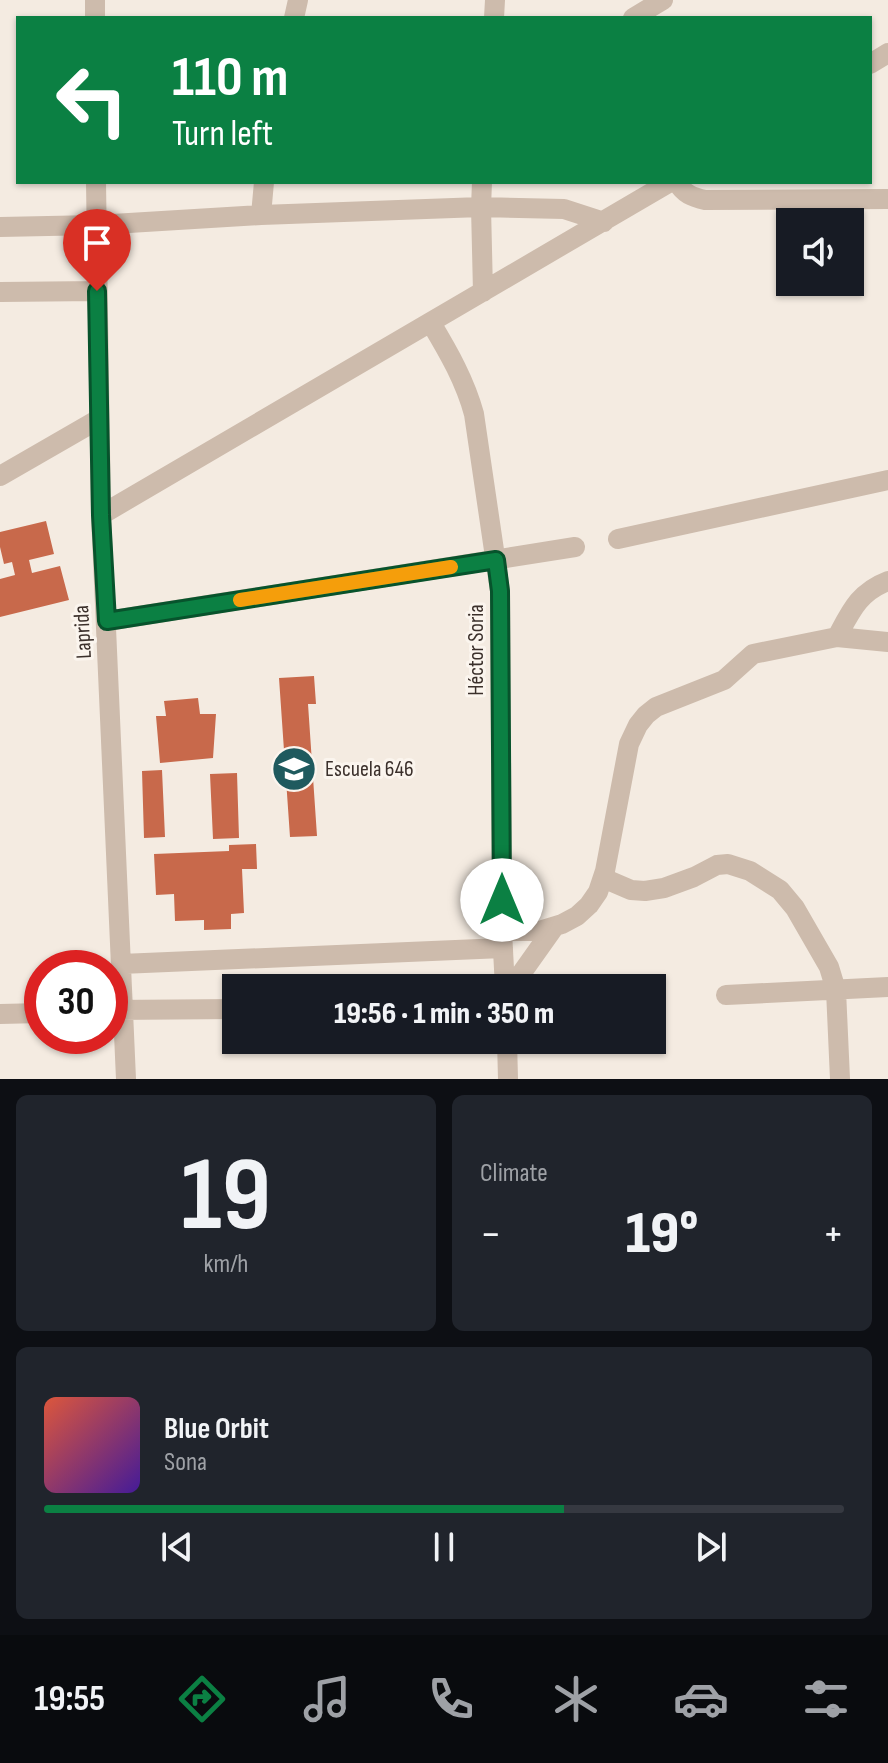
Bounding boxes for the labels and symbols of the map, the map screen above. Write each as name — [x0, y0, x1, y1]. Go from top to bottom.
pin — [63, 209, 131, 291]
street label: Laprida — [68, 604, 98, 660]
street label: Héctor Soria — [463, 604, 490, 696]
school or university icon: Escuela 646 — [270, 745, 318, 793]
place label: Escuela 646 — [325, 756, 414, 783]
position arrow — [460, 858, 544, 942]
speed limit sign: 30 — [24, 950, 128, 1054]

